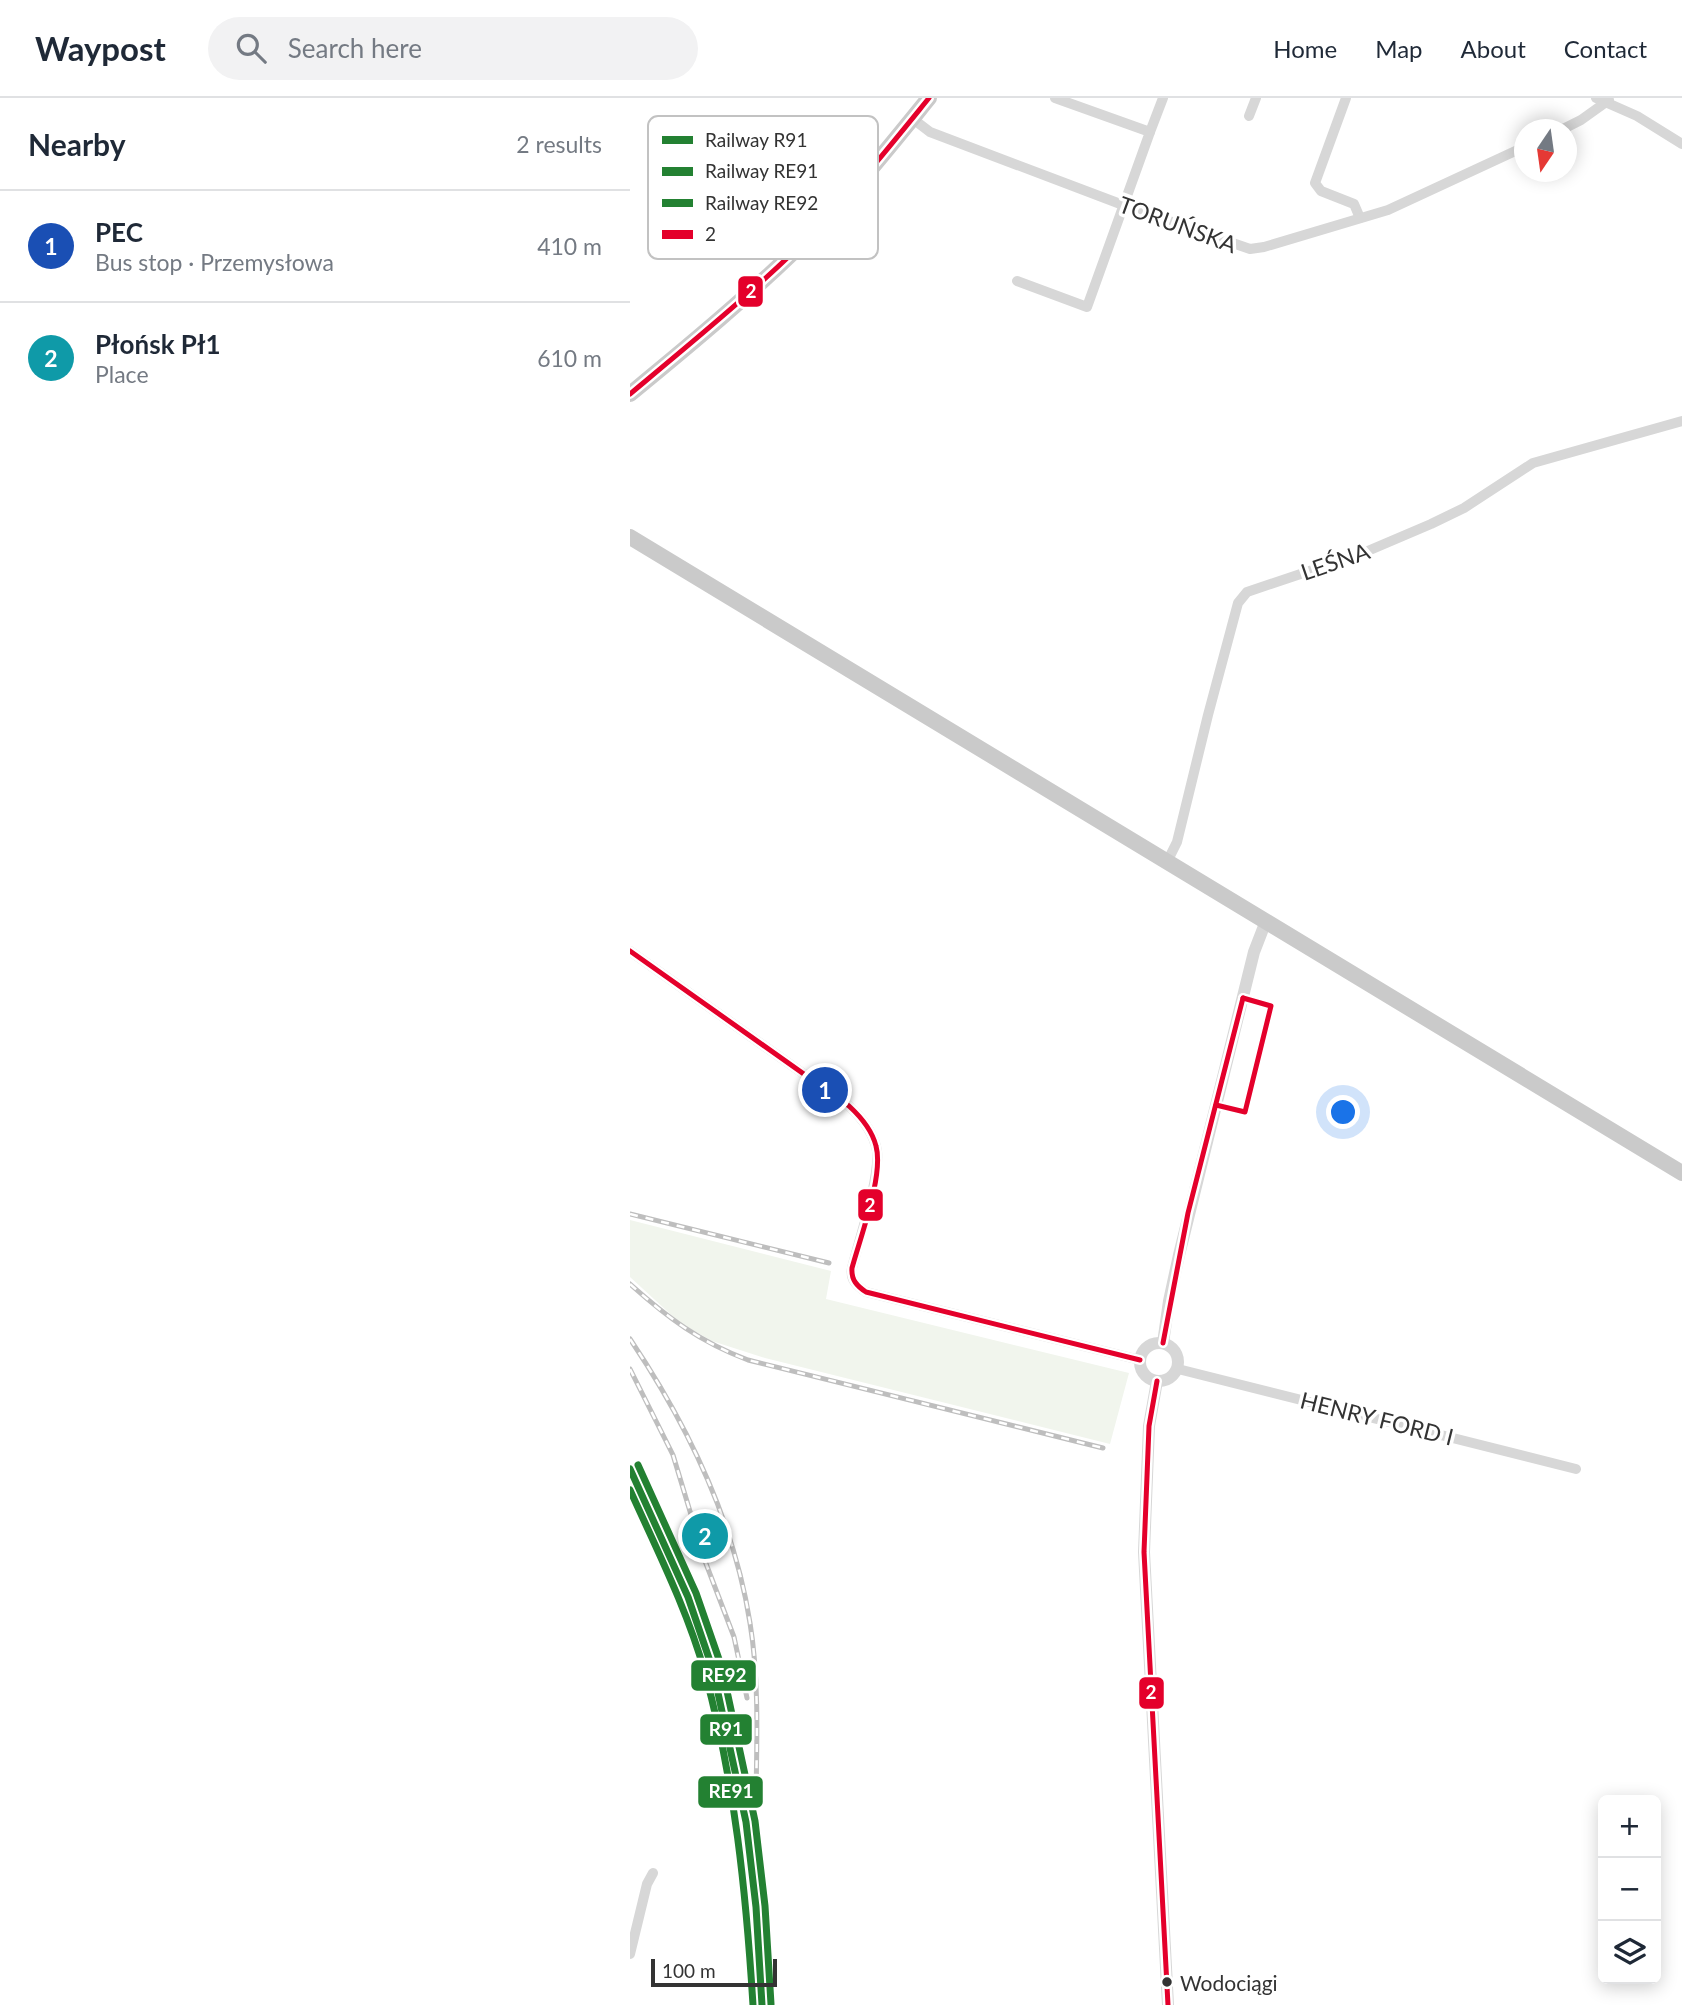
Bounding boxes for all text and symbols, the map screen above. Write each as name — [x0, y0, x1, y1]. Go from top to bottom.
search box — [208, 17, 698, 80]
text: Waypost — [35, 28, 166, 68]
icon: search — [232, 29, 270, 67]
text: Search here — [288, 32, 422, 64]
text: Home — [1273, 34, 1337, 63]
text: Map — [1375, 34, 1423, 63]
text: About — [1461, 34, 1526, 63]
text: Contact — [1564, 34, 1647, 63]
legend — [648, 116, 878, 259]
north arrow — [1514, 119, 1577, 182]
text: Nearby — [28, 126, 126, 162]
text: Railway R91 — [705, 128, 807, 151]
text: 2 results — [516, 130, 602, 158]
text: Railway RE91 — [705, 159, 818, 182]
street label: TORUŃSKA — [1115, 190, 1241, 258]
text: Railway RE92 — [705, 191, 818, 214]
text: PEC — [95, 216, 143, 248]
text: 2 — [705, 222, 716, 245]
text: 1 — [44, 232, 58, 260]
text: 410 m — [537, 232, 602, 260]
text: Bus stop · Przemysłowa — [95, 248, 334, 276]
line badge: 2 — [737, 275, 764, 308]
text: 2 — [745, 279, 757, 302]
text: Płońsk Pł1 — [95, 328, 221, 360]
text: 2 — [44, 344, 58, 372]
text: 610 m — [537, 344, 602, 372]
text: Place — [95, 360, 149, 388]
street label: LEŚNA — [1297, 536, 1373, 586]
pin: 1 — [802, 1064, 848, 1116]
your location — [1326, 1095, 1360, 1129]
line badge: 2 — [857, 1188, 884, 1222]
text: 2 — [864, 1193, 876, 1216]
street label: HENRY FORD I — [1297, 1385, 1457, 1451]
pin: 2 — [682, 1510, 728, 1562]
line badge: RE92 — [690, 1659, 757, 1692]
text: RE92 — [701, 1663, 747, 1686]
line badge: 2 — [1138, 1676, 1165, 1710]
text: 2 — [1145, 1680, 1157, 1703]
line badge: R91 — [699, 1713, 753, 1746]
text: R91 — [709, 1717, 743, 1740]
line badge: RE91 — [697, 1775, 764, 1809]
text: RE91 — [708, 1779, 754, 1802]
map controls — [1598, 1795, 1661, 1984]
button: + — [1598, 1795, 1661, 1858]
button: − — [1598, 1858, 1661, 1921]
button: layers — [1598, 1921, 1661, 1984]
scale bar — [651, 1956, 777, 1988]
text: 100 m — [662, 1959, 716, 1982]
place label: Wodociągi — [1180, 1970, 1278, 1995]
marker: Wodociągi — [1160, 1975, 1174, 1989]

